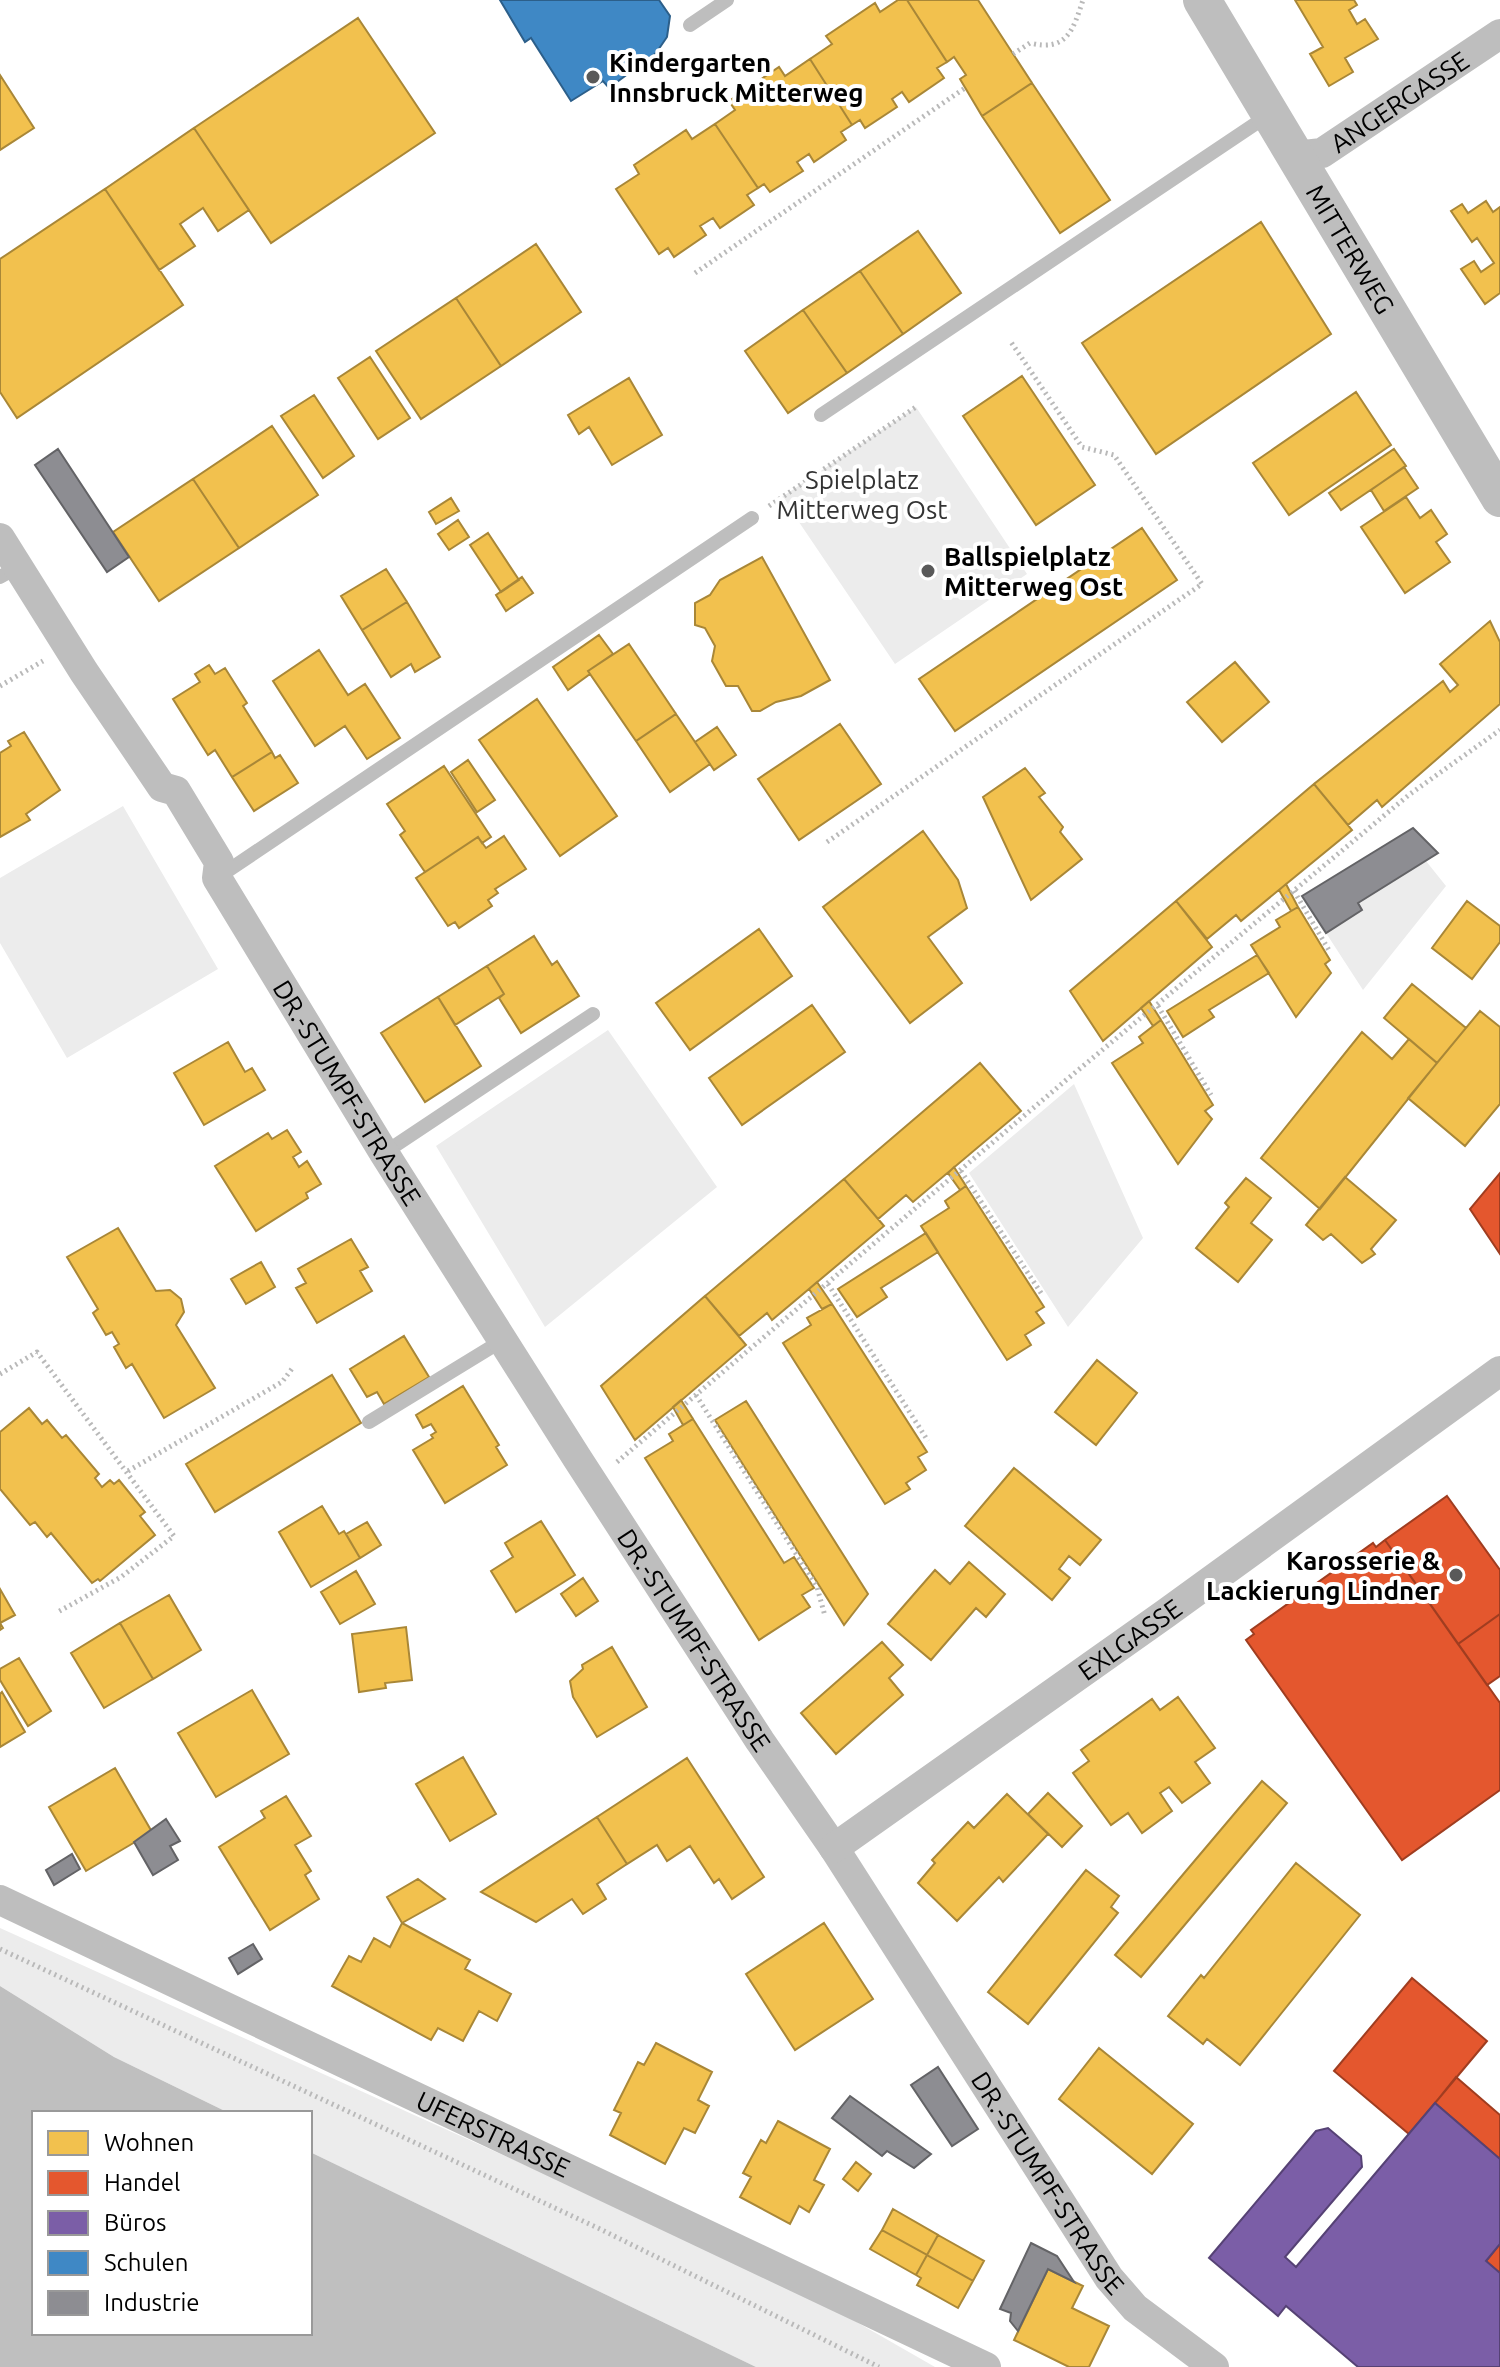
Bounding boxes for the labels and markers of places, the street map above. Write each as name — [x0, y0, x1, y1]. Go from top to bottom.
place label: Kindergarten Innsbruck Mitterweg — [609, 48, 864, 107]
marker: Kindergarten Innsbruck Mitterweg — [584, 68, 602, 86]
place label: Ballspielplatz Mitterweg Ost — [944, 542, 1123, 601]
marker: Ballspielplatz Mitterweg Ost — [919, 562, 937, 580]
place label: Karosserie & Lackierung Lindner — [1206, 1546, 1440, 1605]
marker: Karosserie & Lackierung Lindner — [1447, 1566, 1465, 1584]

